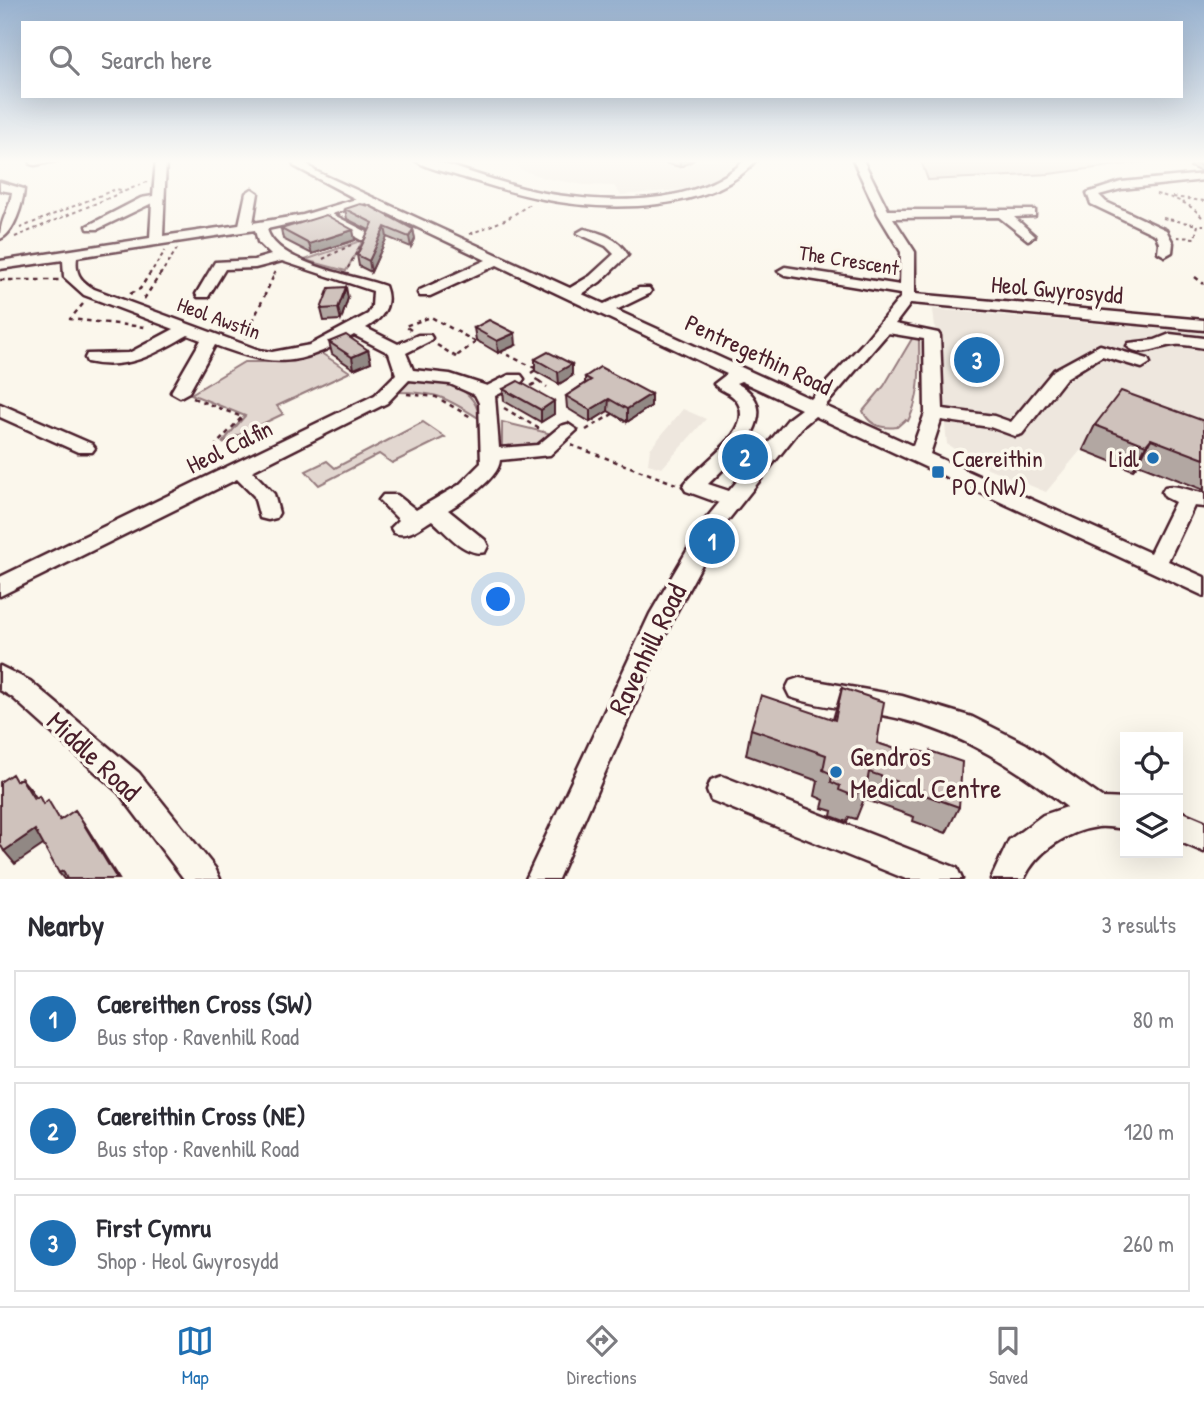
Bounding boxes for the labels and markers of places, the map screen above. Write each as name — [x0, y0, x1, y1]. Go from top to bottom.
pin: 3 — [954, 334, 1000, 386]
pin: 2 — [722, 431, 768, 483]
place label: Caereithin PO (NW) — [952, 442, 1043, 502]
place label: Lidl — [1109, 442, 1140, 474]
marker: Lidl — [1145, 450, 1161, 466]
marker: Caereithin PO (NW) — [930, 464, 946, 480]
pin: 1 — [689, 515, 735, 567]
place label: Gendros Medical Centre — [850, 737, 1001, 807]
marker: Gendros Medical Centre — [828, 764, 844, 780]

